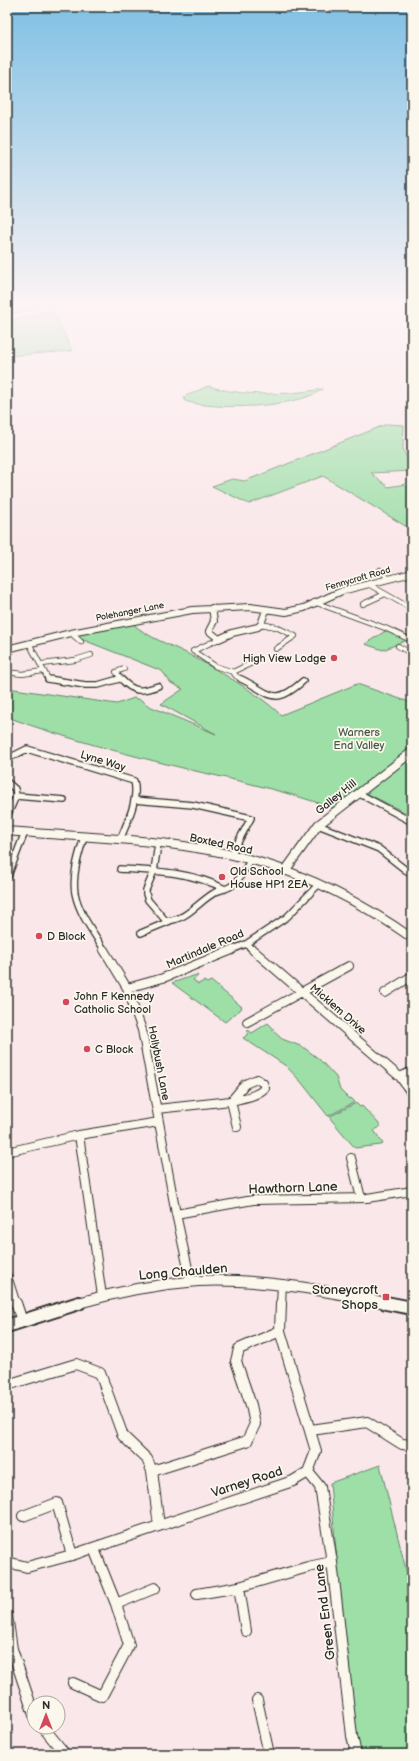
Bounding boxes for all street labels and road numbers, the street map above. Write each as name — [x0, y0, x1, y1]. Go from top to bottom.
street label: Fennycroft Road — [324, 564, 392, 594]
street label: Polehanger Lane — [95, 600, 166, 624]
street label: Lyne Way — [79, 748, 127, 774]
street label: Galley Hill — [313, 777, 359, 817]
street label: Boxted Road — [188, 831, 254, 857]
street label: Martindale Road — [164, 927, 246, 971]
street label: Micklem Drive — [307, 981, 369, 1037]
street label: Hollybush Lane — [145, 1025, 173, 1102]
street label: Hawthorn Lane — [248, 1178, 338, 1198]
street label: Long Chaulden — [138, 1260, 228, 1284]
street label: Varney Road — [209, 1463, 285, 1501]
street label: Green End Lane — [311, 1563, 339, 1661]

